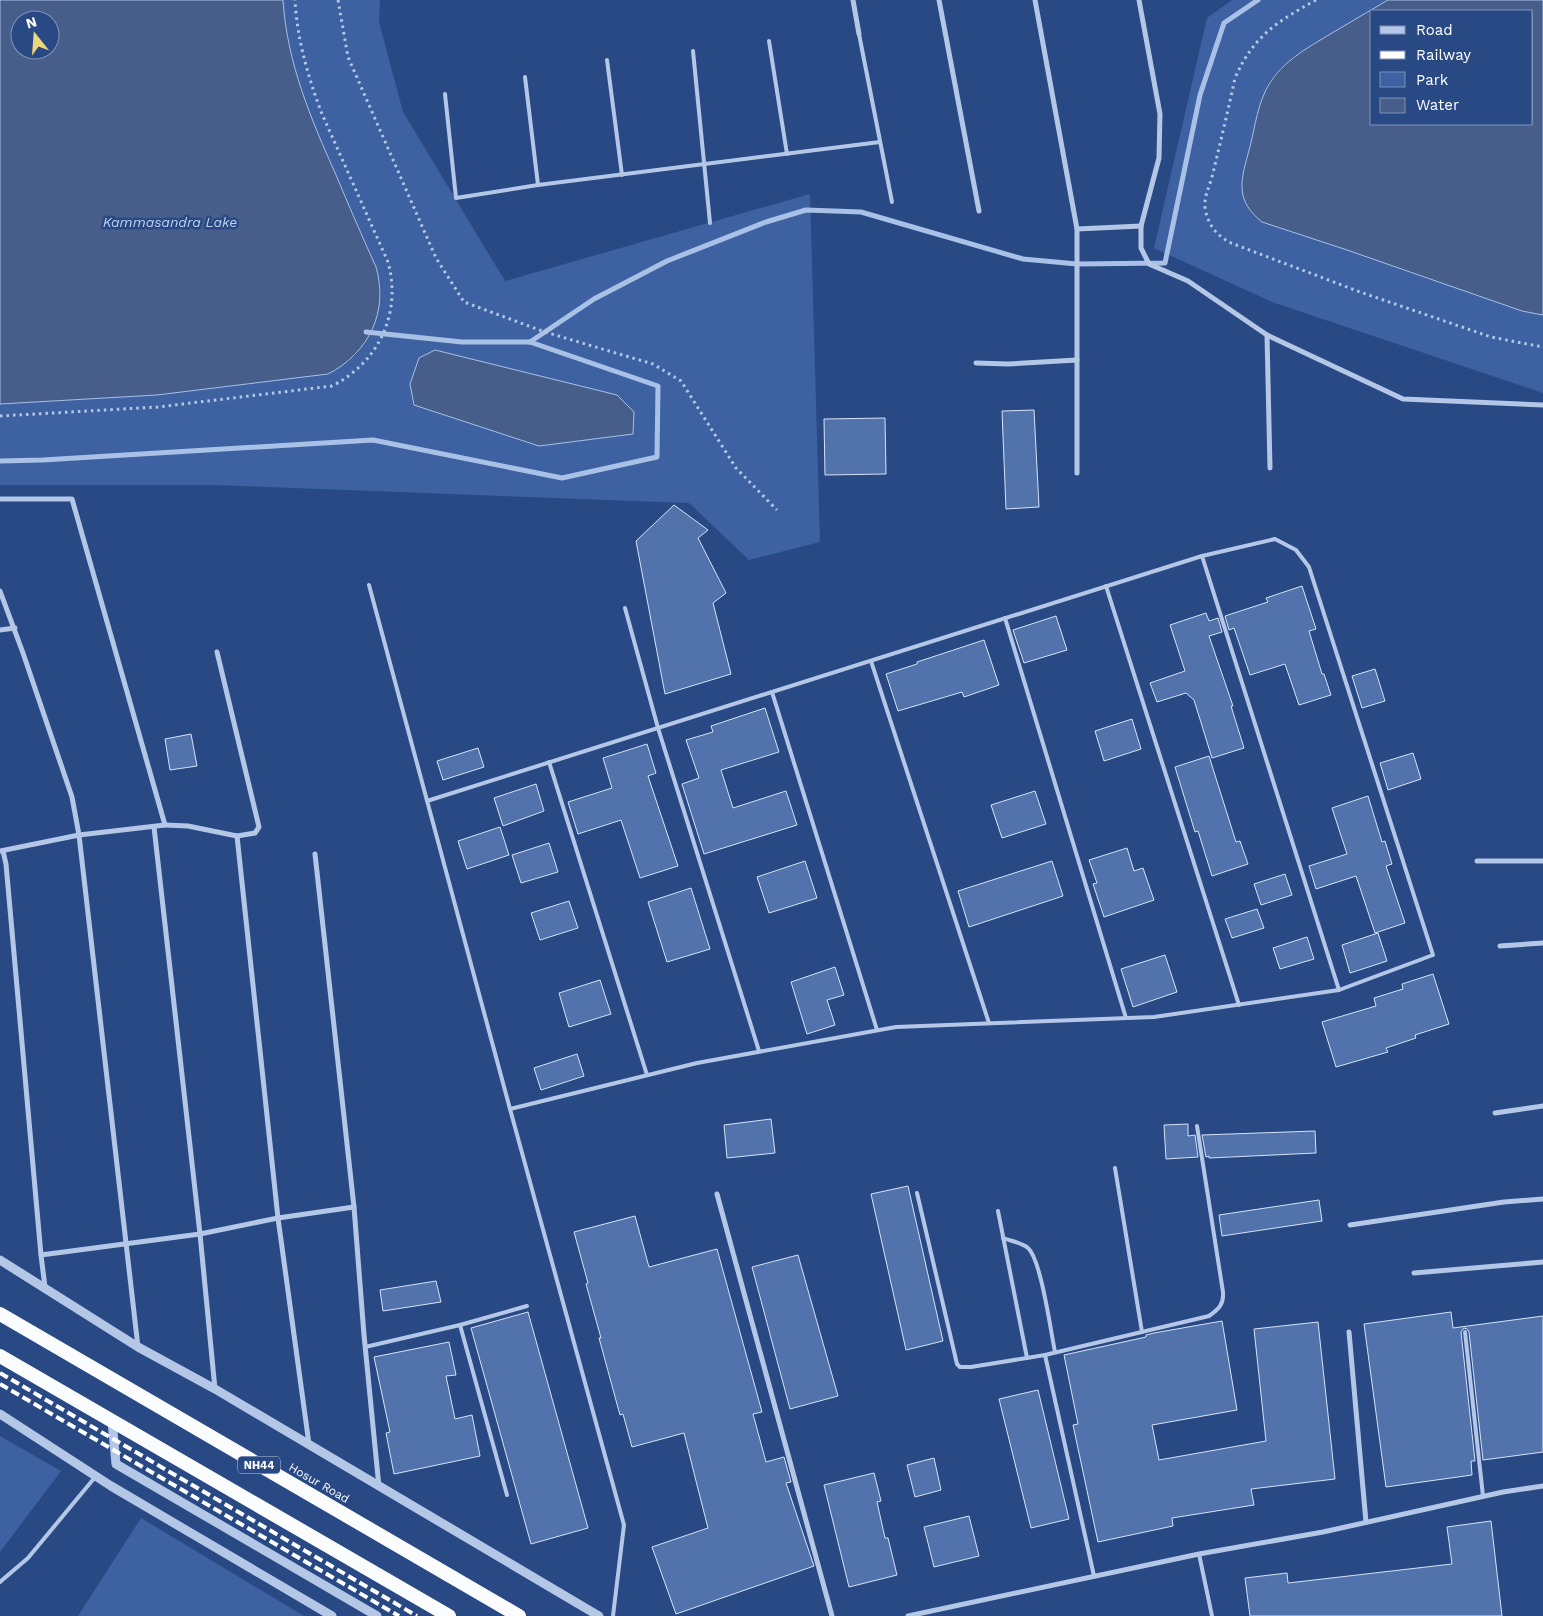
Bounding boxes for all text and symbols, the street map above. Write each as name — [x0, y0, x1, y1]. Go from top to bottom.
north arrow — [10, 10, 60, 60]
legend — [1370, 10, 1533, 125]
text: N — [24, 13, 38, 32]
text: Road — [1416, 21, 1453, 39]
text: Railway — [1416, 46, 1471, 64]
text: Park — [1416, 71, 1449, 89]
text: Water — [1416, 96, 1459, 114]
water label: Kammasandra Lake — [103, 214, 237, 230]
road number: NH44 — [238, 1456, 280, 1474]
street label: Hosur Road — [286, 1460, 352, 1506]

